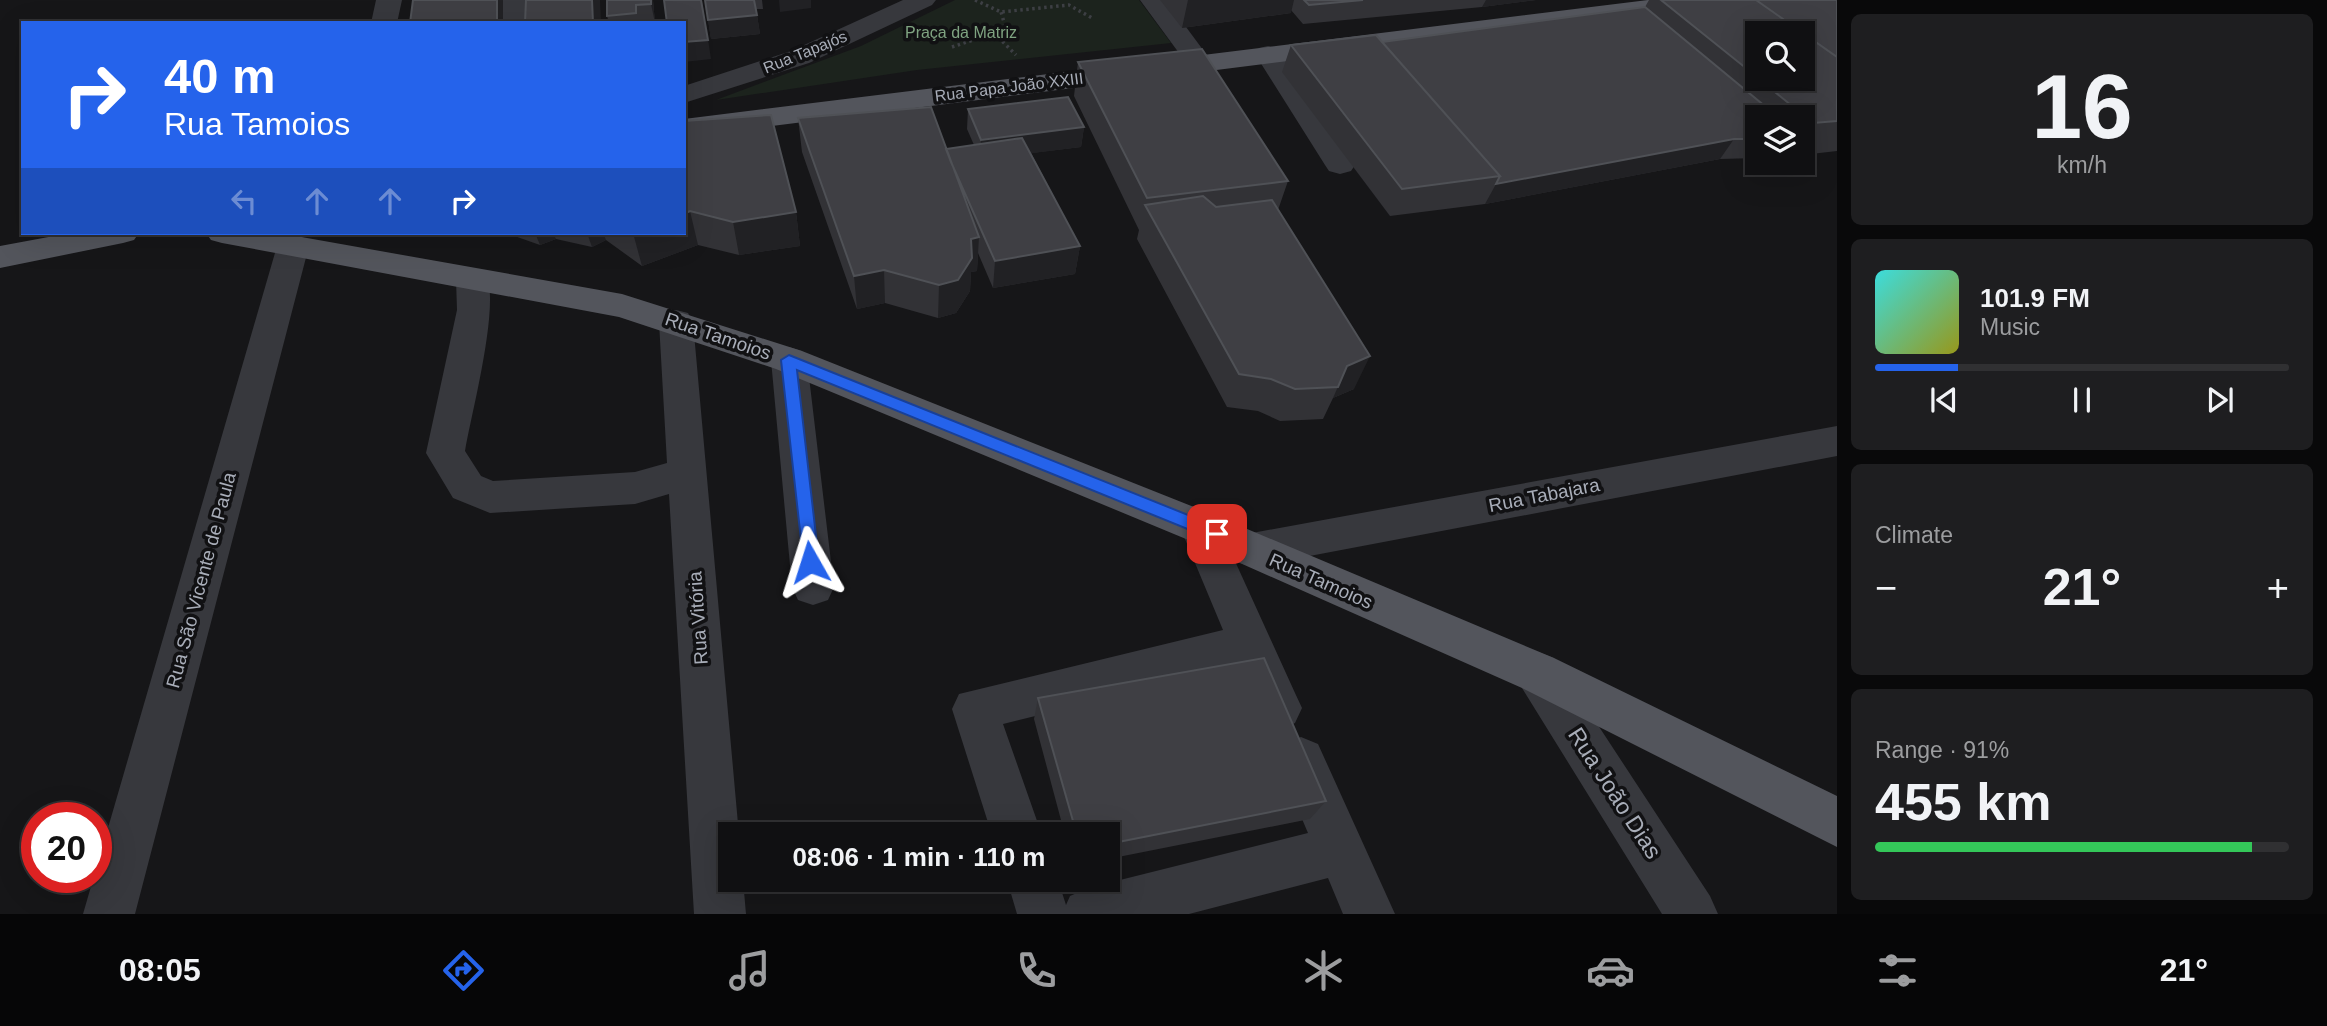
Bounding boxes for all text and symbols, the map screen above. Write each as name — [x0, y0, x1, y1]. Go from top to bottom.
map controls — [1745, 21, 1815, 175]
button: search — [1745, 21, 1815, 91]
park label: Praça da Matriz — [905, 24, 1017, 41]
street label: Rua Tapajós — [761, 28, 849, 76]
icon: right — [49, 49, 140, 140]
text: 40 m — [164, 49, 276, 103]
text: 16 — [2031, 56, 2133, 157]
street label: Rua Papa João XXIII — [934, 69, 1084, 105]
button: layers — [1745, 105, 1815, 175]
text: Rua Tamoios — [164, 106, 350, 142]
text: km/h — [2057, 152, 2107, 178]
icon: left — [225, 182, 263, 220]
icon: ahead — [298, 182, 336, 220]
icon: ahead — [371, 182, 409, 220]
icon: right — [444, 182, 482, 220]
text: 101.9 FM — [1980, 283, 2090, 313]
street label: Rua Tamoios — [662, 308, 774, 364]
text: Music — [1980, 314, 2040, 340]
icon: previous — [1925, 381, 1963, 419]
icon: pause — [2063, 381, 2101, 419]
icon: next — [2201, 381, 2239, 419]
street label: Rua São Vicente de Paula — [162, 469, 240, 690]
street label: Rua Tabajara — [1487, 474, 1602, 516]
pin — [1187, 504, 1247, 564]
icon: arrive — [1198, 515, 1236, 553]
text: Climate — [1875, 522, 1953, 548]
position arrow — [773, 525, 847, 599]
street label: Rua Tamoios — [1266, 549, 1376, 613]
text: 21° — [2043, 558, 2121, 616]
text: − — [1875, 567, 1897, 609]
text: + — [2267, 567, 2289, 609]
street label: Rua Vitória — [684, 570, 712, 665]
street label: Rua João Dias — [1563, 723, 1667, 863]
text: Range · 91% — [1875, 737, 2009, 763]
text: 455 km — [1875, 773, 2051, 831]
speed limit sign: 20 — [21, 802, 112, 893]
text: 08:06 · 1 min · 110 m — [793, 842, 1045, 872]
icon: directions — [439, 946, 488, 995]
icon: music — [725, 946, 774, 995]
icon: phone — [1012, 946, 1061, 995]
icon: climate — [1299, 946, 1348, 995]
icon: car — [1586, 946, 1635, 995]
icon: filters — [1873, 946, 1922, 995]
text: 08:05 — [119, 952, 201, 988]
text: 21° — [2160, 952, 2208, 988]

